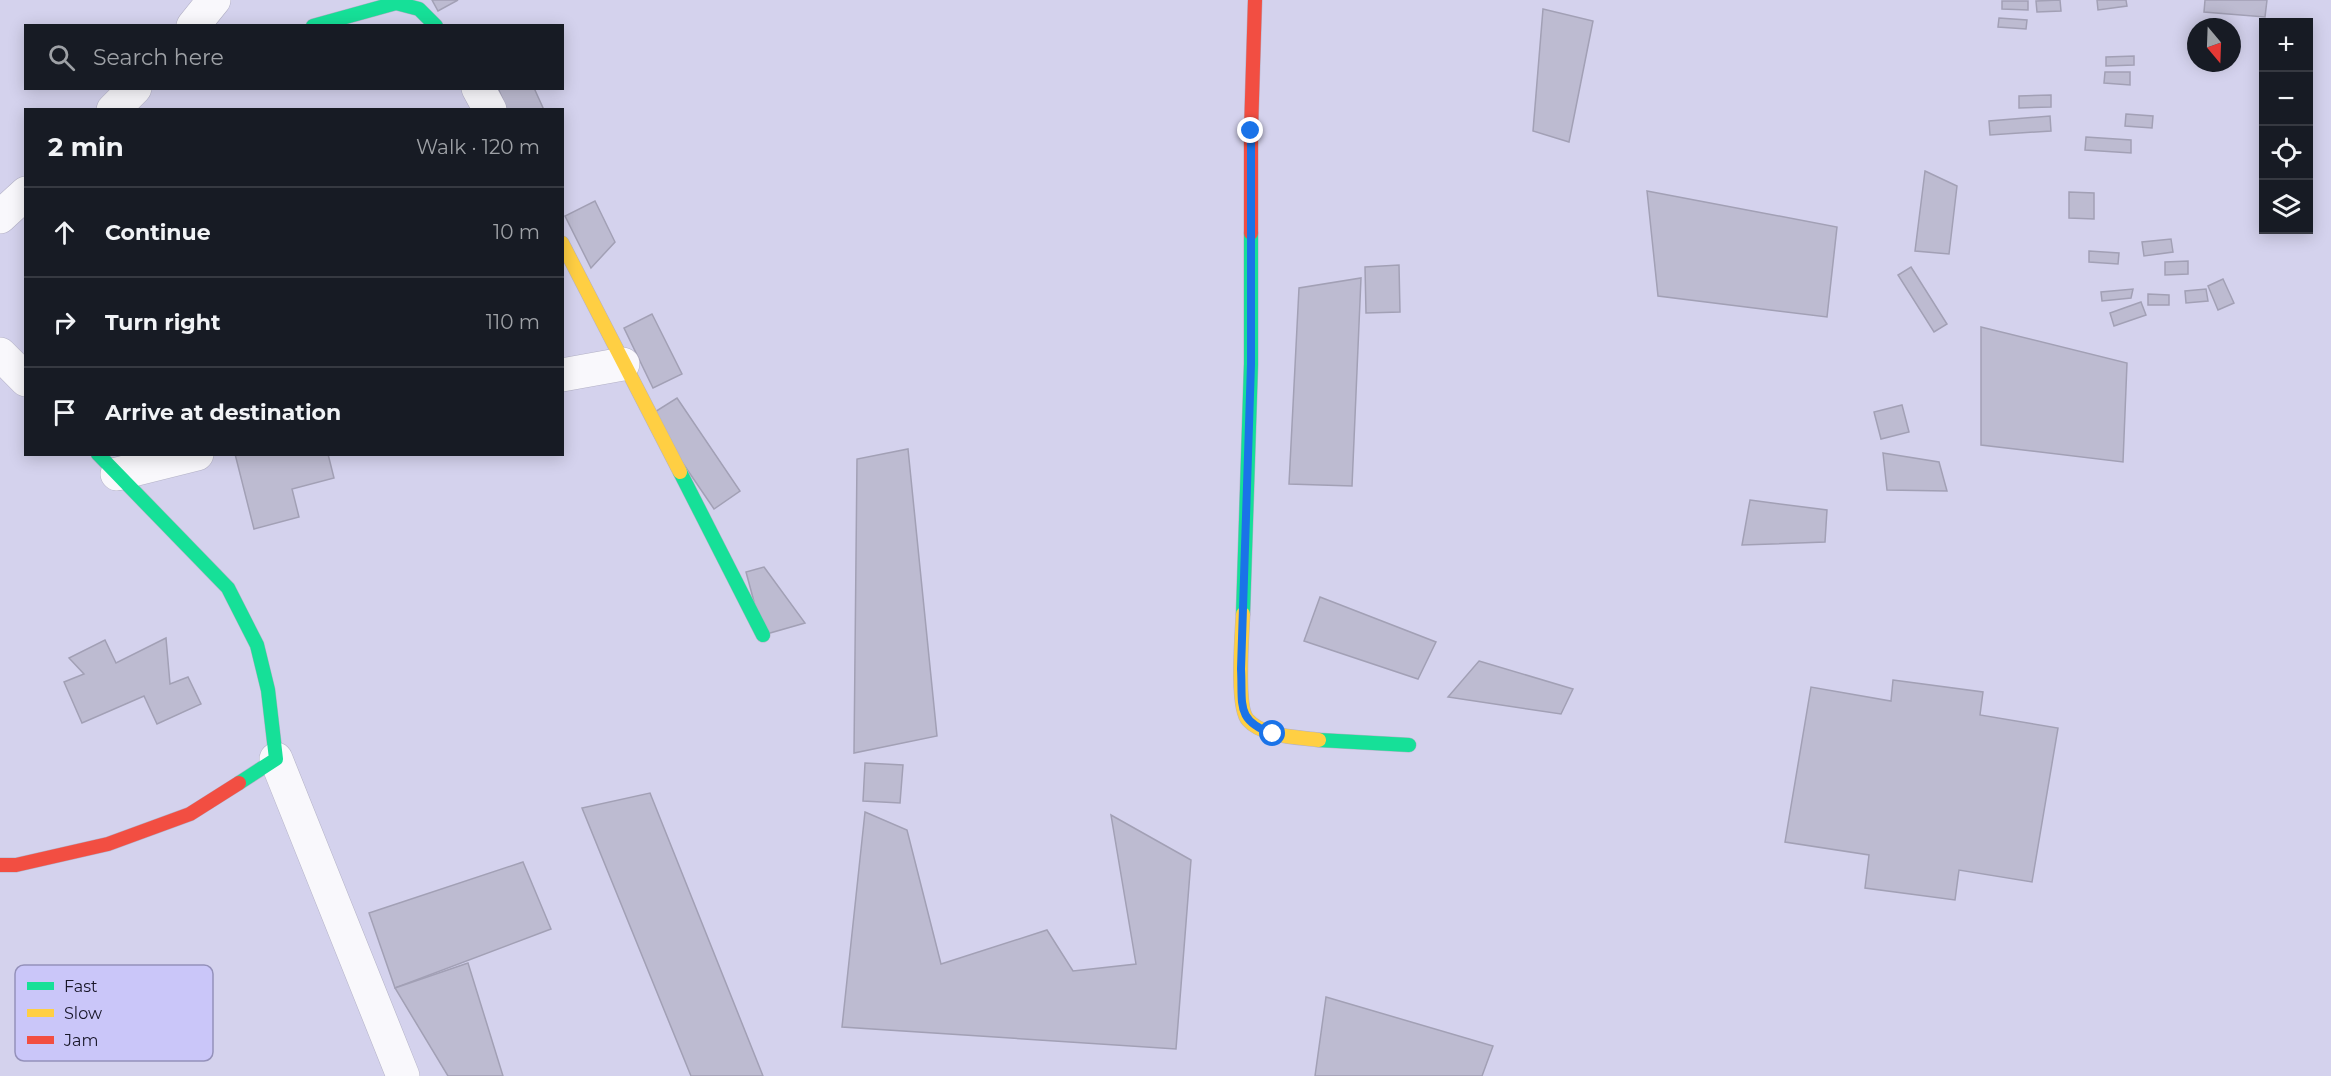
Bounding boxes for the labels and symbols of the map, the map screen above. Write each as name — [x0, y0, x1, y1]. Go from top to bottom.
north arrow — [2187, 18, 2241, 72]
route end — [1237, 117, 1263, 143]
route start — [1259, 720, 1285, 746]
legend — [15, 965, 213, 1061]
text: Fast — [64, 977, 98, 996]
text: Slow — [64, 1004, 102, 1023]
text: Jam — [63, 1031, 98, 1050]

